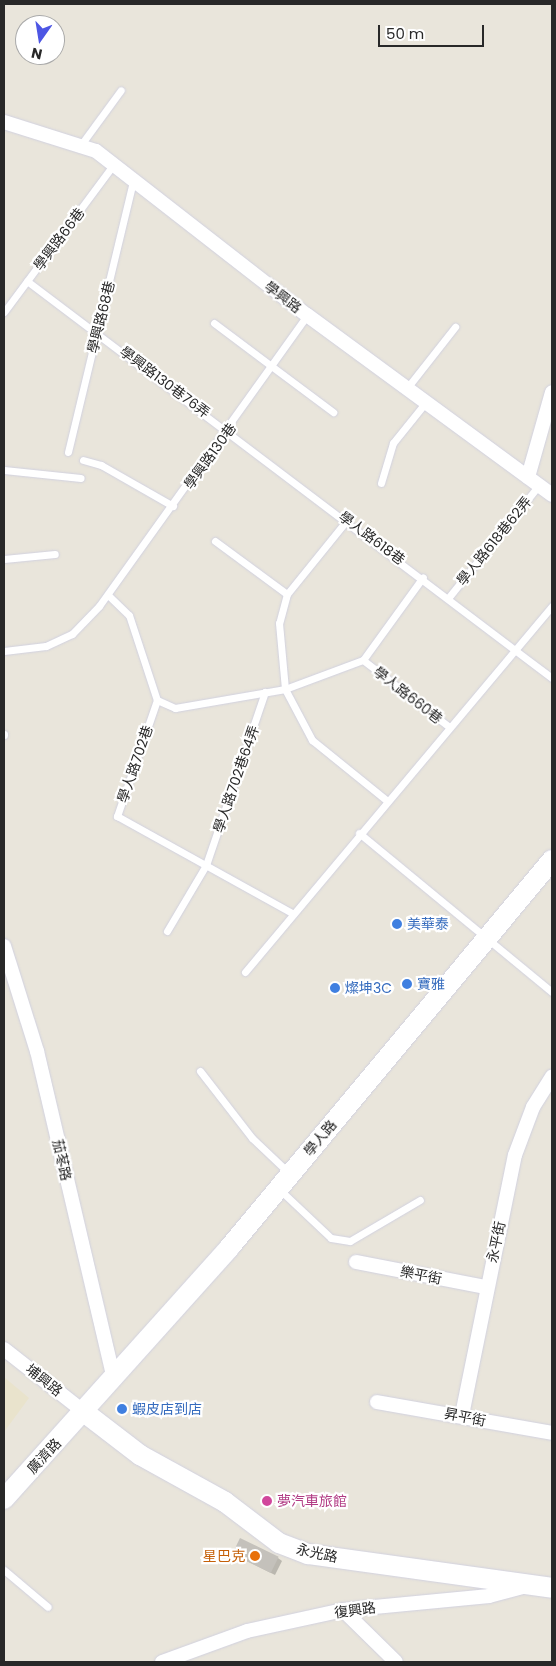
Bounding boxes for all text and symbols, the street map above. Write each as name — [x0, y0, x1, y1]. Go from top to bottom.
north arrow — [15, 15, 65, 65]
scale bar — [381, 15, 487, 47]
text: 50 m — [386, 23, 424, 44]
text: N — [29, 43, 44, 65]
street label: 學興路66巷 — [30, 204, 88, 274]
street label: 學興路 — [261, 278, 305, 316]
street label: 學興路68巷 — [84, 279, 118, 355]
street label: 學興路130巷76弄 — [117, 343, 213, 421]
street label: 學興路130巷 — [180, 420, 240, 492]
street label: 學人路618巷62弄 — [453, 493, 535, 589]
street label: 學人路618巷 — [336, 508, 408, 568]
street label: 學人路660巷 — [370, 663, 446, 727]
street label: 學人路702巷 — [114, 723, 156, 805]
street label: 學人路702巷64弄 — [210, 723, 262, 835]
place label: 美華泰 — [407, 916, 449, 932]
marker: 美華泰 — [391, 918, 403, 930]
place label: 寶雅 — [417, 976, 445, 992]
marker: 寶雅 — [401, 978, 413, 990]
place label: 燦坤3C — [345, 980, 392, 996]
marker: 燦坤3C — [329, 982, 341, 994]
street label: 學人路 — [300, 1117, 340, 1159]
street label: 茄苳路 — [49, 1138, 75, 1182]
street label: 永平街 — [483, 1220, 509, 1264]
street label: 樂平街 — [399, 1263, 443, 1287]
street label: 埔興路 — [22, 1360, 66, 1400]
place label: 蝦皮店到店 — [132, 1401, 202, 1417]
marker: 蝦皮店到店 — [116, 1403, 128, 1415]
street label: 昇平街 — [443, 1405, 487, 1429]
street label: 廣濟路 — [24, 1435, 64, 1477]
place label: 夢汽車旅館 — [277, 1493, 347, 1509]
marker: 夢汽車旅館 — [261, 1495, 273, 1507]
street label: 永光路 — [295, 1540, 339, 1566]
place label: 星巴克 — [203, 1548, 245, 1564]
marker: 星巴克 — [249, 1550, 261, 1562]
street label: 復興路 — [333, 1599, 377, 1621]

